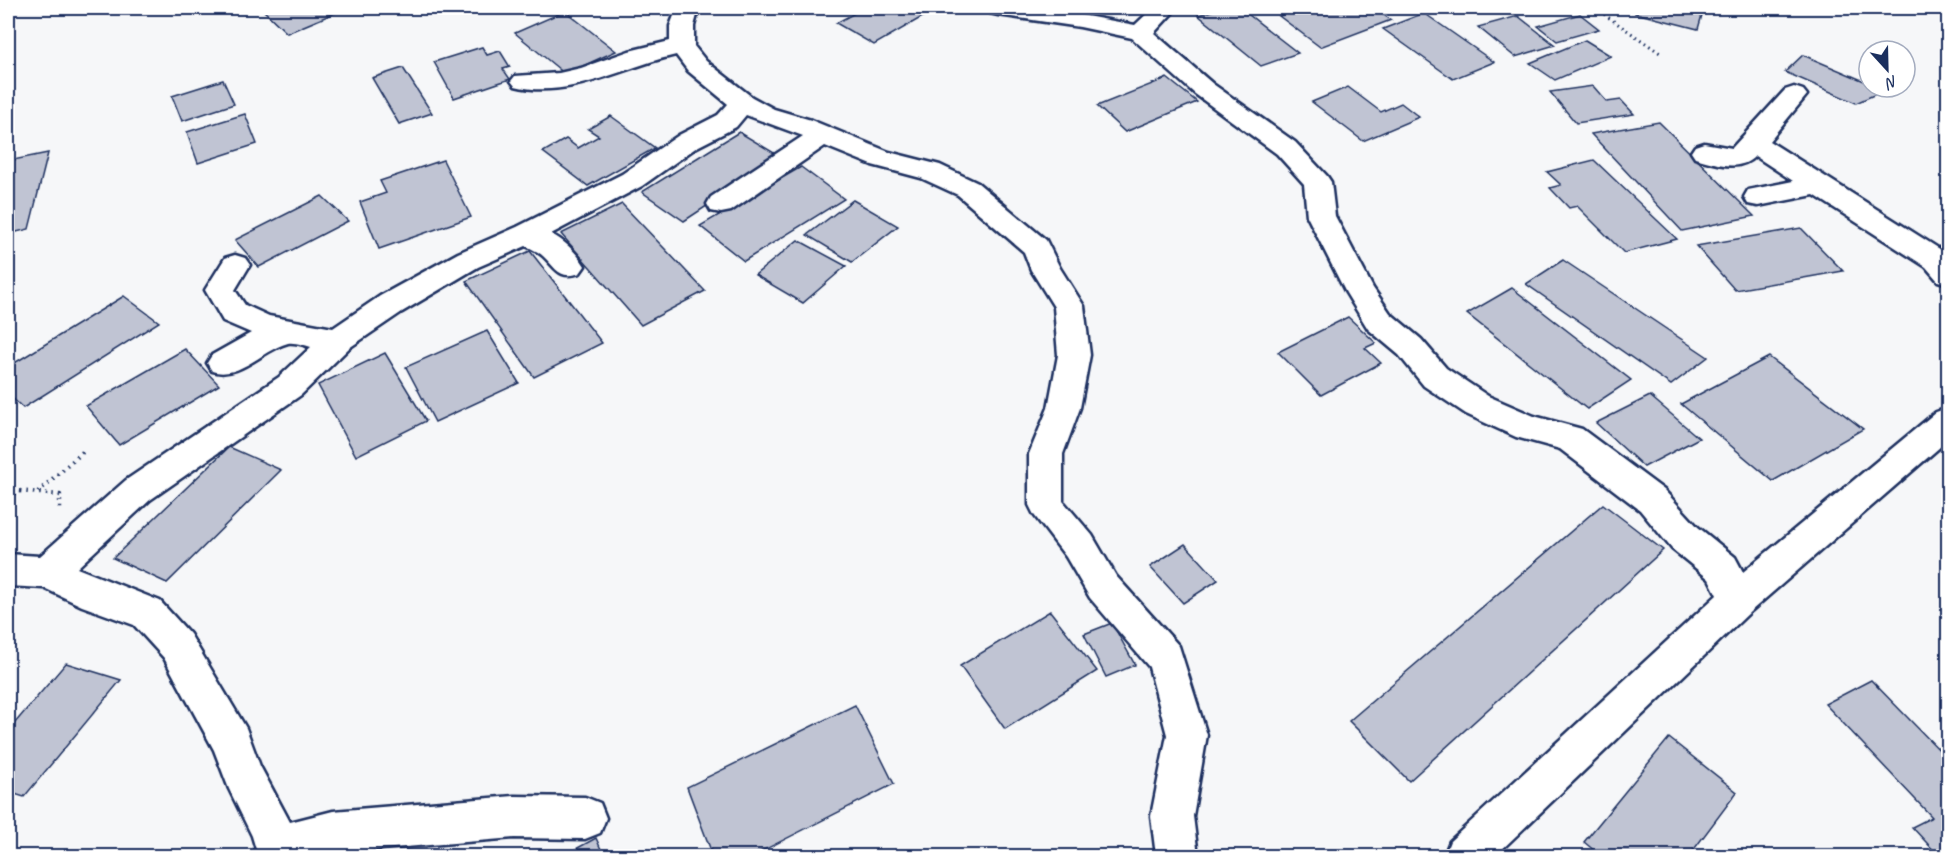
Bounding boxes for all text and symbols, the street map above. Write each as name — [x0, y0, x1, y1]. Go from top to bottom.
north arrow — [1857, 39, 1917, 99]
text: N — [1881, 71, 1901, 94]

